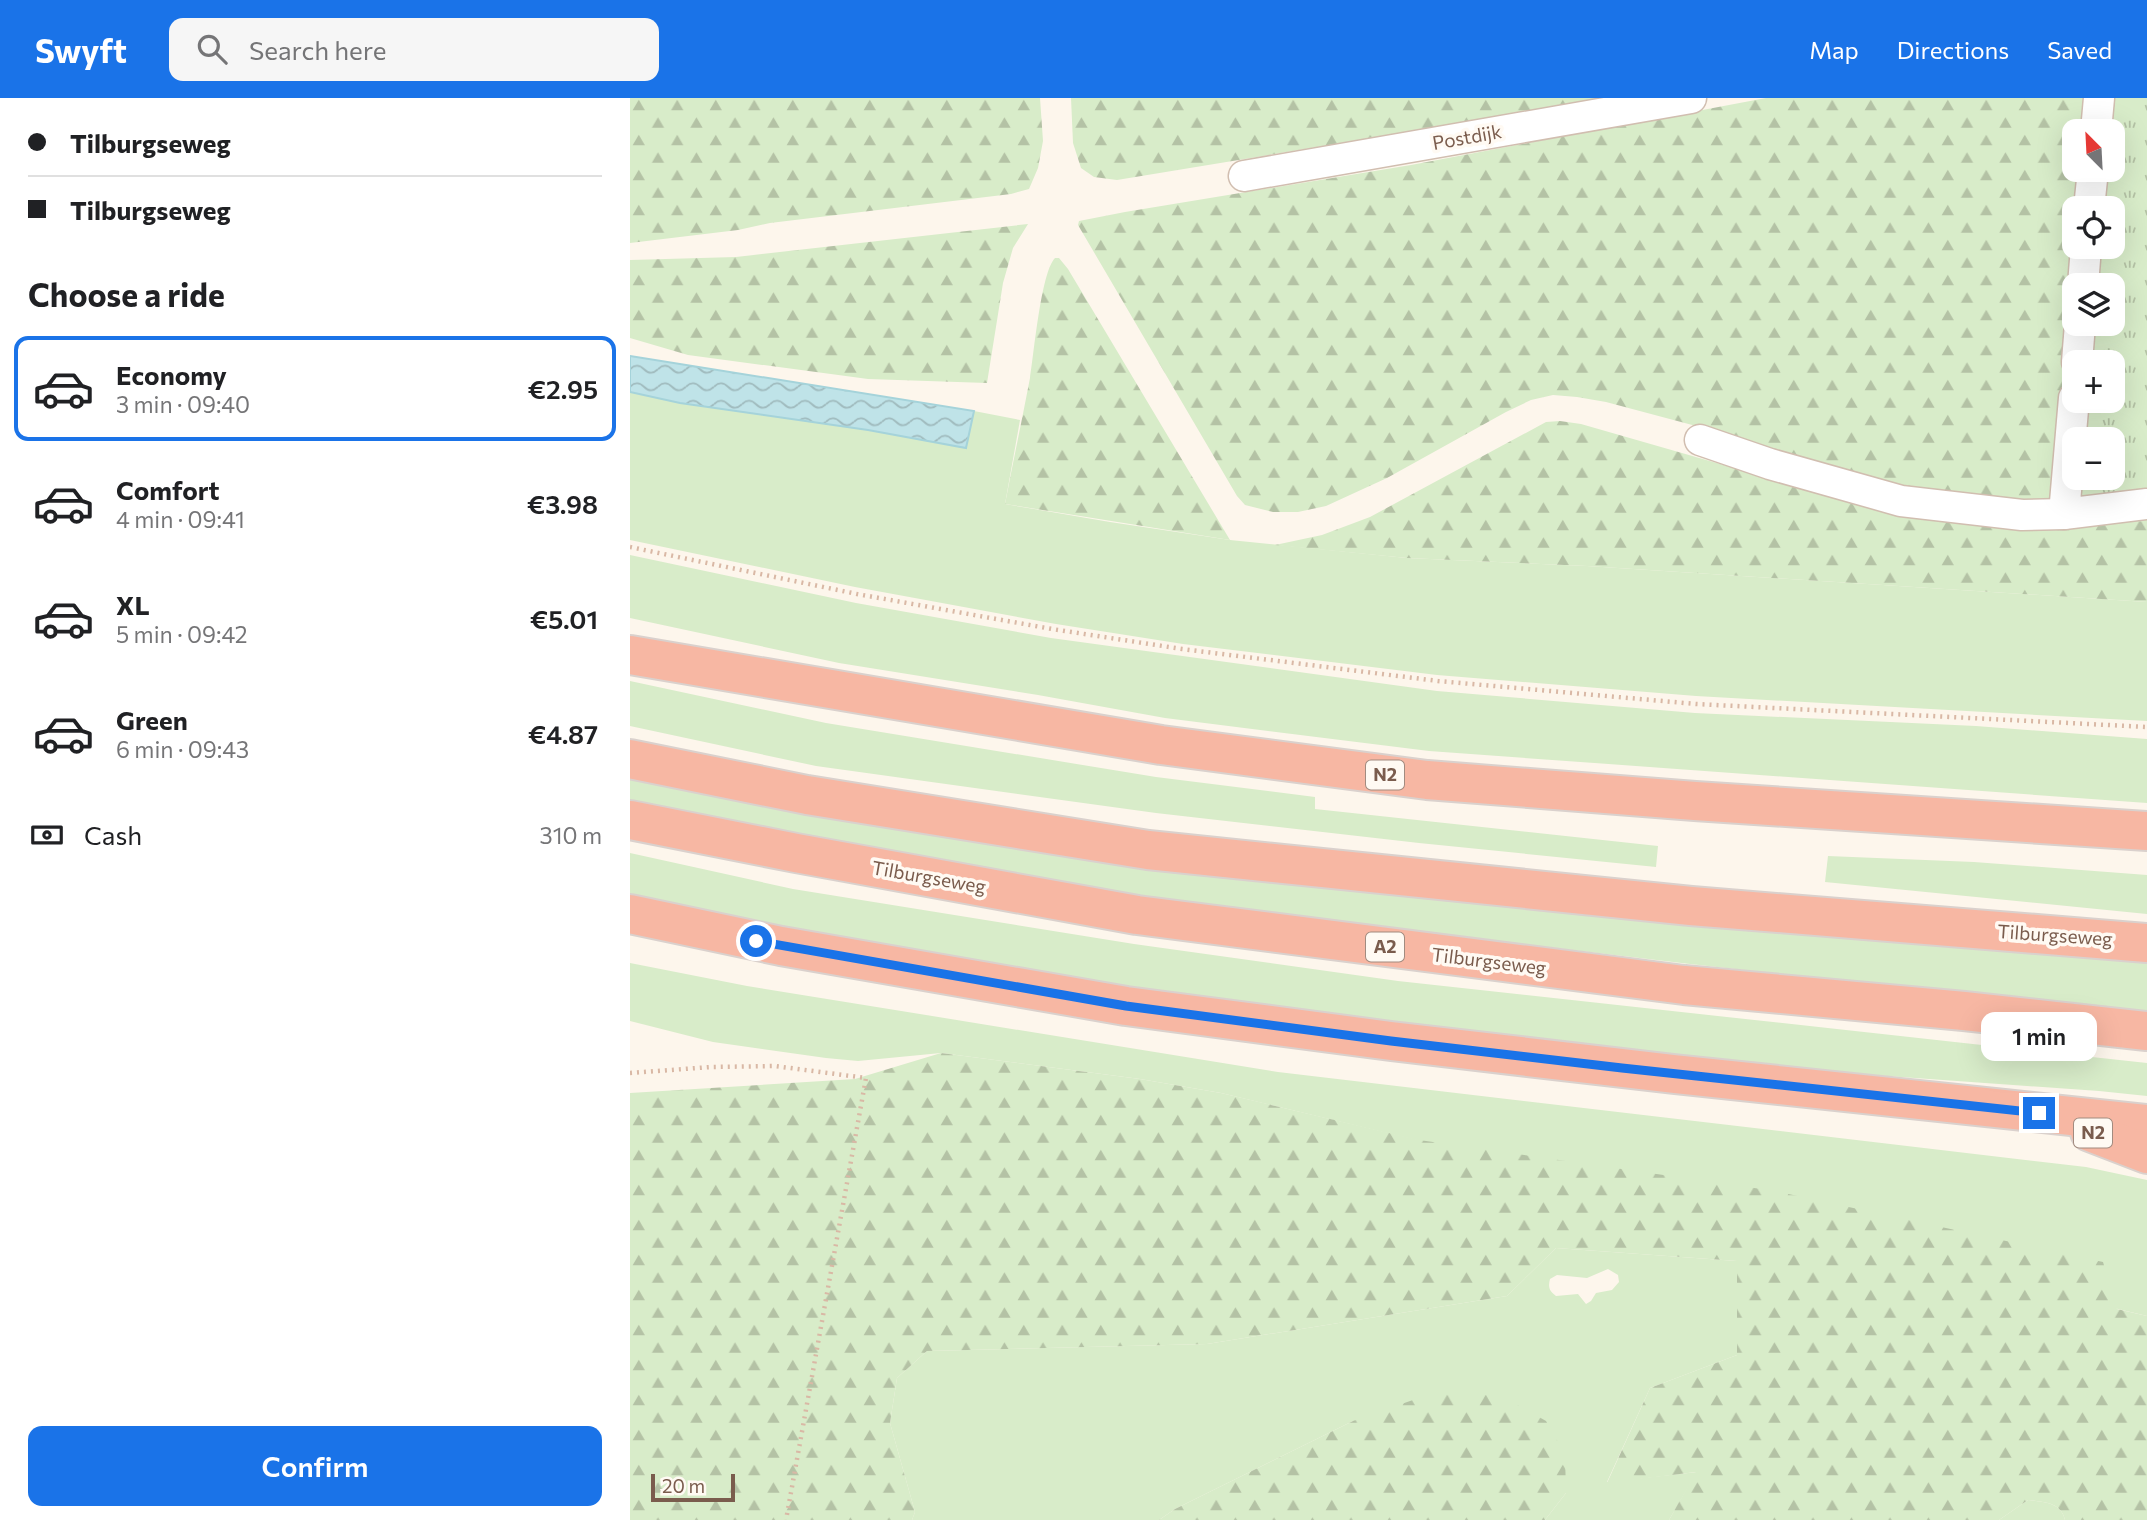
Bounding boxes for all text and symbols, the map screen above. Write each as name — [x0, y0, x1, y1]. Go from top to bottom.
search box — [169, 18, 659, 81]
text: Swyft — [35, 29, 127, 70]
icon: search — [193, 30, 231, 68]
text: Search here — [249, 34, 386, 65]
text: Map — [1809, 35, 1859, 64]
text: Directions — [1897, 35, 2009, 64]
text: Saved — [2047, 35, 2112, 64]
street label: Postdijk — [1430, 119, 1503, 154]
north arrow — [2062, 119, 2124, 182]
map controls — [2062, 119, 2125, 490]
text: Tilburgseweg — [70, 127, 231, 158]
text: Tilburgseweg — [70, 194, 231, 225]
button: locate — [2062, 196, 2125, 259]
button: layers — [2062, 273, 2125, 336]
text: Choose a ride — [28, 274, 225, 314]
button: + — [2062, 350, 2125, 413]
icon: car — [32, 357, 95, 420]
text: Economy — [116, 359, 227, 390]
text: €2.95 — [528, 373, 598, 404]
text: 3 min · 09:40 — [116, 390, 250, 418]
button: − — [2062, 427, 2125, 490]
icon: car — [32, 472, 95, 535]
text: Comfort — [116, 474, 219, 505]
text: €3.98 — [527, 488, 598, 519]
text: 4 min · 09:41 — [116, 505, 245, 533]
icon: car — [32, 587, 95, 650]
text: XL — [116, 589, 150, 620]
text: €5.01 — [530, 603, 598, 634]
text: 5 min · 09:42 — [116, 620, 248, 648]
icon: car — [32, 702, 95, 765]
text: Green — [116, 704, 188, 735]
text: €4.87 — [528, 718, 598, 749]
text: 6 min · 09:43 — [116, 735, 249, 763]
road number: N2 — [1366, 760, 1404, 790]
icon: cash — [28, 816, 66, 854]
text: Cash — [84, 819, 142, 850]
text: 310 m — [540, 821, 602, 849]
street label: Tilburgseweg — [870, 855, 988, 898]
street label: Tilburgseweg — [1997, 919, 2113, 950]
route start — [740, 925, 772, 957]
road number: A2 — [1366, 932, 1404, 962]
street label: Tilburgseweg — [1430, 942, 1548, 979]
callout: 1 min — [1981, 1012, 2097, 1060]
text: 1 min — [2012, 1022, 2066, 1050]
route end — [2023, 1097, 2055, 1129]
road number: N2 — [2074, 1118, 2112, 1148]
button: Confirm — [28, 1426, 602, 1506]
scale bar — [651, 1471, 735, 1503]
text: 20 m — [662, 1474, 705, 1497]

